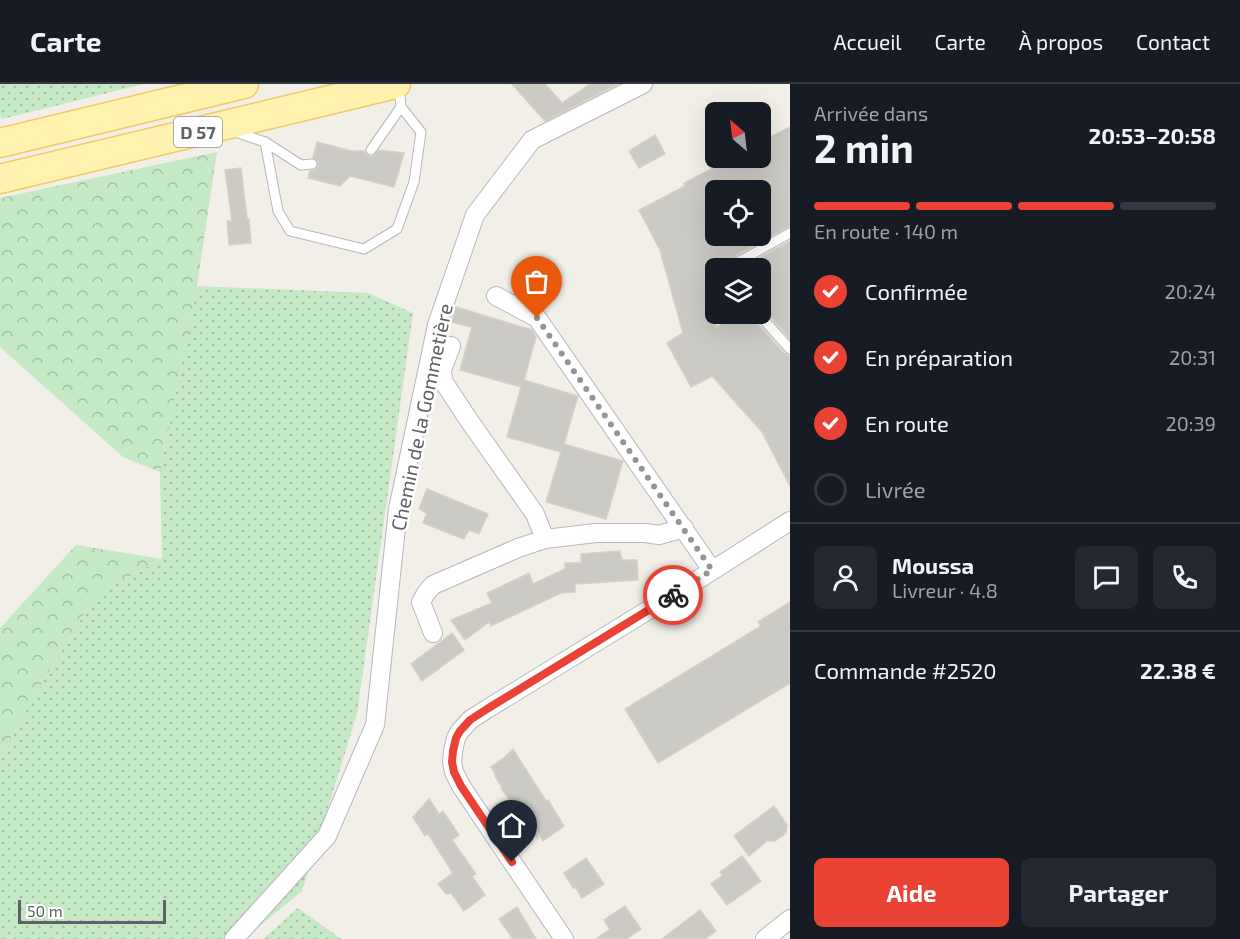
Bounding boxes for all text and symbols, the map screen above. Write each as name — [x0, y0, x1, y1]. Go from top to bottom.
text: Carte — [30, 24, 102, 58]
text: Accueil — [833, 29, 902, 54]
text: Carte — [935, 29, 986, 54]
text: À propos — [1019, 29, 1103, 54]
text: Contact — [1136, 29, 1210, 54]
text: Arrivée dans — [814, 101, 928, 125]
north arrow — [705, 102, 771, 168]
map controls — [705, 102, 771, 324]
road number: D 57 — [174, 117, 222, 147]
text: 20:53–20:58 — [1089, 122, 1216, 148]
text: 2 min — [814, 124, 914, 171]
button: locate — [705, 180, 771, 246]
text: En route · 140 m — [814, 219, 958, 243]
pin — [511, 256, 562, 318]
button: layers — [705, 258, 771, 324]
icon: bag — [520, 265, 553, 298]
icon: check — [814, 275, 847, 308]
text: Confirmée — [865, 278, 968, 304]
text: 20:24 — [1164, 279, 1216, 303]
street label: Chemin de la Gommetière — [385, 301, 457, 533]
icon: check — [814, 341, 847, 374]
text: En préparation — [865, 344, 1013, 370]
text: 20:31 — [1169, 345, 1216, 369]
icon: check — [814, 407, 847, 440]
text: En route — [865, 410, 949, 436]
text: 20:39 — [1165, 411, 1216, 435]
text: Livrée — [865, 476, 926, 502]
button: person — [814, 546, 877, 609]
button: chat — [1075, 546, 1138, 609]
button: phone — [1153, 546, 1216, 609]
text: Moussa — [892, 552, 974, 578]
courier — [643, 565, 703, 625]
text: Livreur · 4.8 — [892, 578, 998, 602]
icon: bike — [657, 579, 690, 612]
text: Commande #2520 — [814, 657, 997, 683]
text: 22.38 € — [1140, 657, 1216, 683]
pin — [486, 800, 537, 862]
icon: home — [495, 809, 528, 842]
button: Aide — [814, 858, 1009, 927]
button: Partager — [1021, 858, 1216, 927]
scale bar — [18, 897, 166, 924]
text: 50 m — [27, 901, 63, 920]

